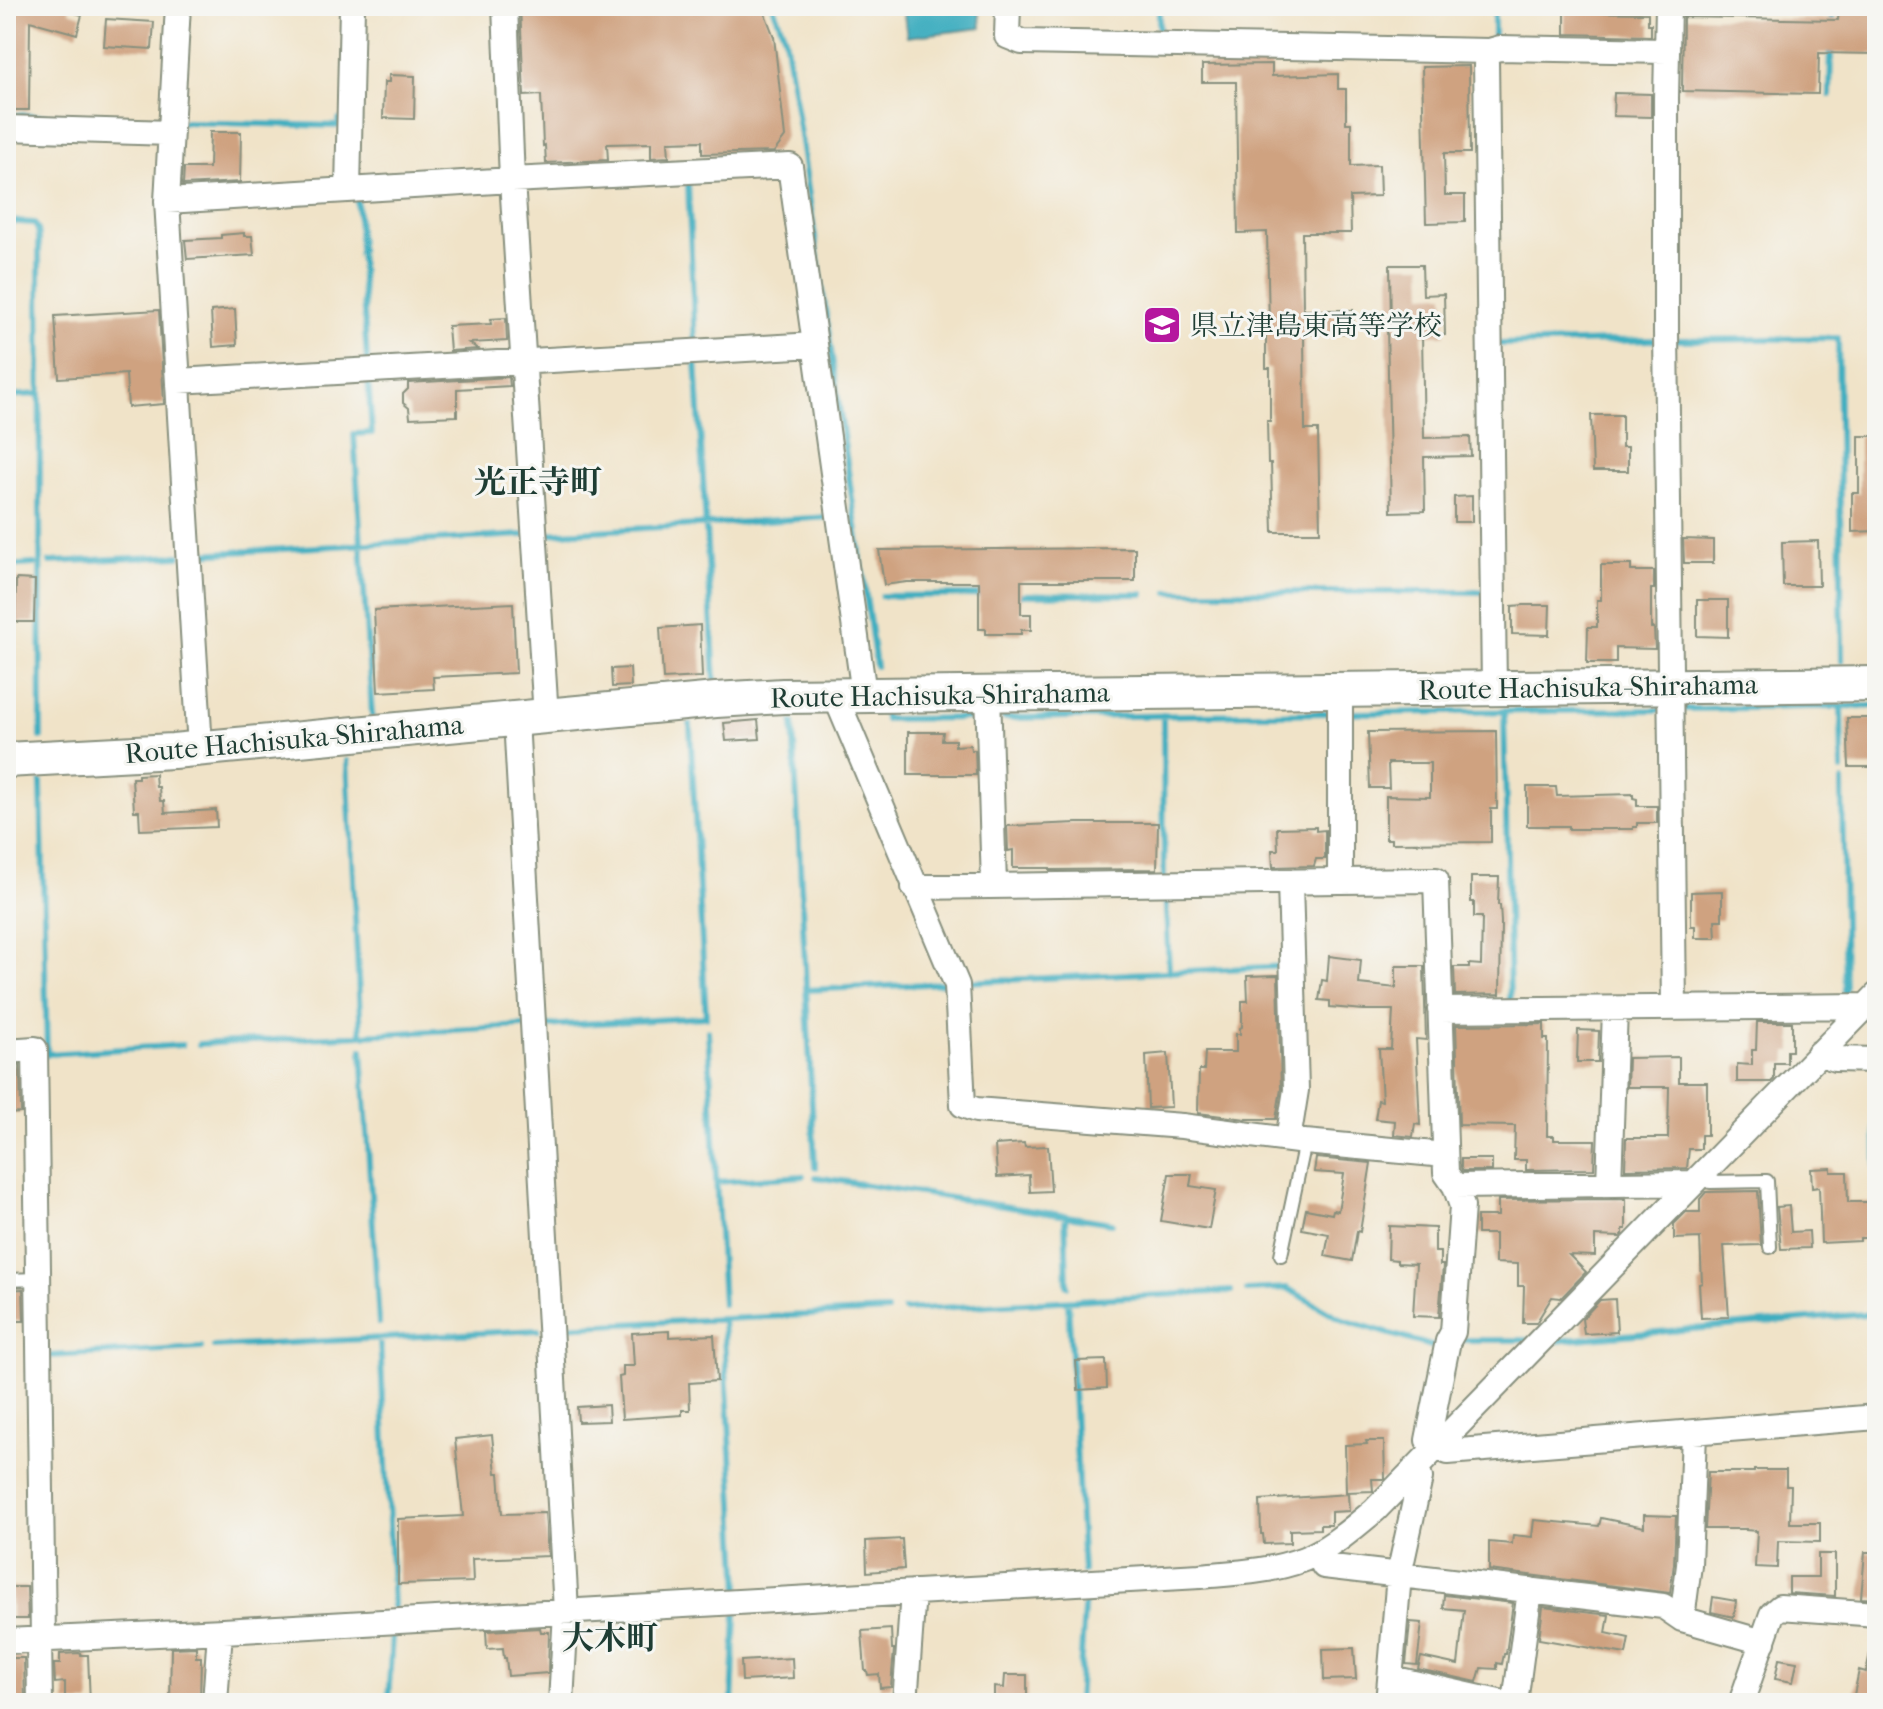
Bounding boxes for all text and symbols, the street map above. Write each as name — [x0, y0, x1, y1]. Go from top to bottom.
school or university icon: 県立津島東高等学校 — [1141, 304, 1183, 346]
place label: 県立津島東高等学校 — [1190, 309, 1442, 342]
district label: 光正寺町 — [474, 464, 602, 501]
street label: Route Hachisuka-Shirahama — [1418, 668, 1759, 706]
street label: Route Hachisuka-Shirahama — [770, 676, 1111, 714]
street label: Route Hachisuka-Shirahama — [123, 708, 466, 770]
district label: 大木町 — [562, 1620, 658, 1657]

